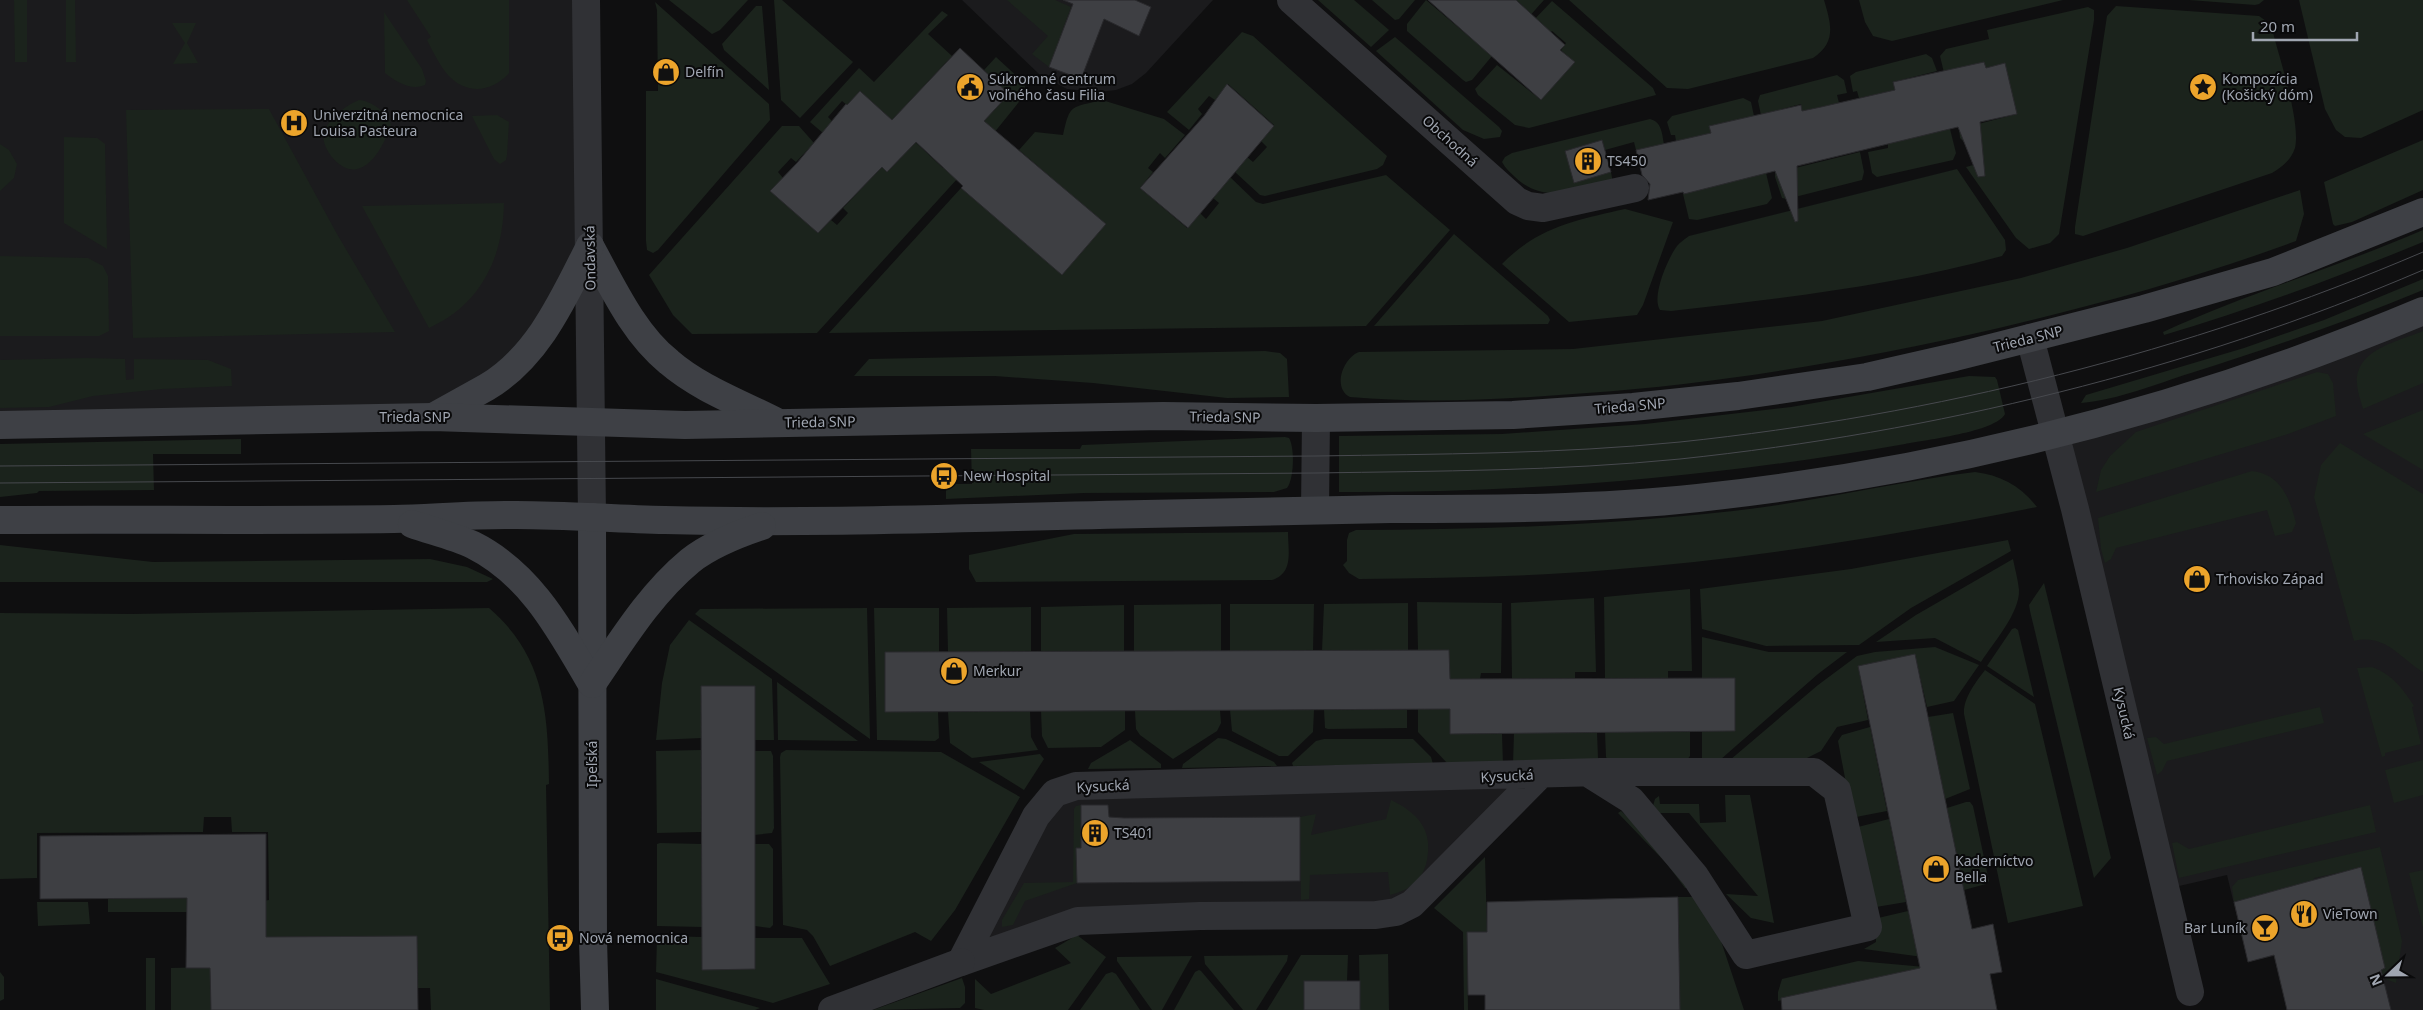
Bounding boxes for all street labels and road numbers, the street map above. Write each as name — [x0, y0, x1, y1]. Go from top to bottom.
street label: Obchodná — [1419, 111, 1482, 171]
street label: Ondavská — [579, 225, 600, 291]
street label: Trieda SNP — [1991, 321, 2065, 356]
street label: Trieda SNP — [1594, 393, 1666, 418]
street label: Trieda SNP — [1189, 406, 1261, 427]
street label: Trieda SNP — [379, 407, 451, 426]
street label: Trieda SNP — [784, 411, 856, 432]
street label: Kysucká — [2109, 685, 2140, 741]
street label: Ipeľská — [582, 741, 601, 787]
street label: Kysucká — [1480, 765, 1534, 786]
street label: Kysucká — [1076, 775, 1130, 796]

